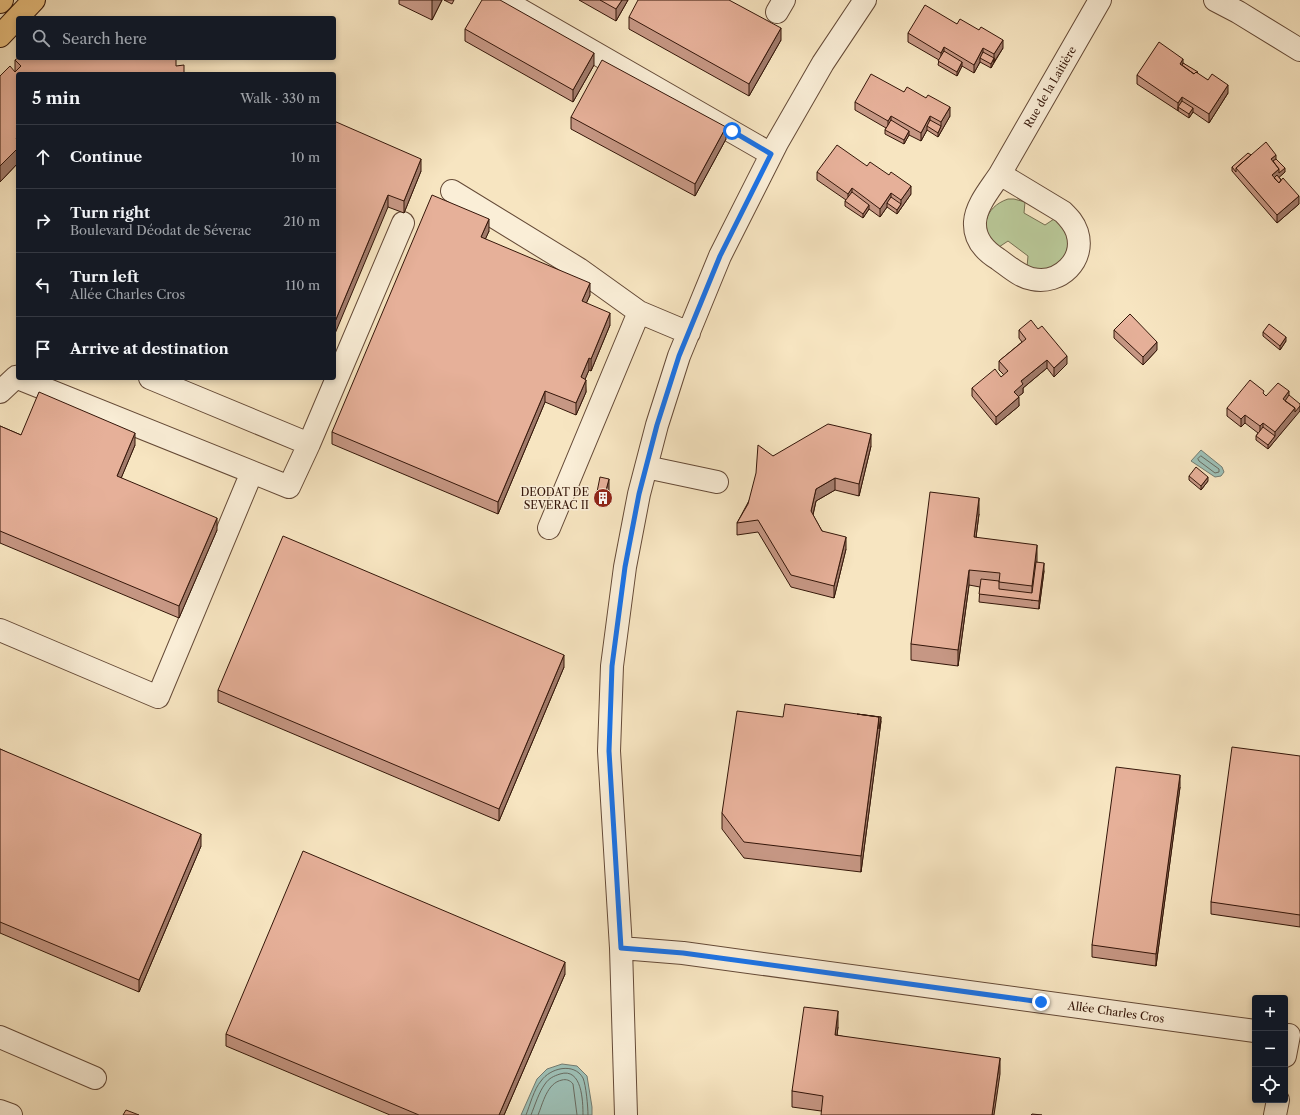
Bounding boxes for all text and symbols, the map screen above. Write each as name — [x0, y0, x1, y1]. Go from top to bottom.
search box — [16, 16, 336, 60]
icon: search — [30, 27, 52, 49]
text: Search here — [62, 29, 147, 48]
street label: Rue de la Laitière — [1021, 44, 1079, 130]
text: 5 min — [32, 88, 80, 108]
text: Walk · 330 m — [240, 90, 320, 106]
route start — [723, 122, 741, 140]
icon: ahead — [32, 146, 54, 168]
text: Continue — [70, 147, 142, 166]
text: 10 m — [291, 149, 320, 165]
text: Turn right — [70, 203, 150, 222]
icon: right — [32, 210, 54, 232]
text: 210 m — [283, 213, 320, 229]
text: Boulevard Déodat de Séverac — [70, 222, 251, 238]
text: Turn left — [70, 267, 139, 286]
icon: left — [32, 274, 54, 296]
text: 110 m — [285, 277, 320, 293]
text: Allée Charles Cros — [70, 286, 185, 302]
icon: arrive — [32, 338, 54, 360]
text: Arrive at destination — [70, 339, 229, 358]
place label: DEODAT DE SEVERAC II — [520, 485, 589, 512]
building icon: DEODAT DE SEVERAC II — [592, 487, 614, 509]
route end — [1032, 993, 1050, 1011]
map controls — [1252, 995, 1288, 1103]
button: + — [1252, 995, 1288, 1031]
street label: Allée Charles Cros — [1066, 998, 1165, 1026]
button: − — [1252, 1031, 1288, 1067]
button: locate — [1252, 1067, 1288, 1103]

